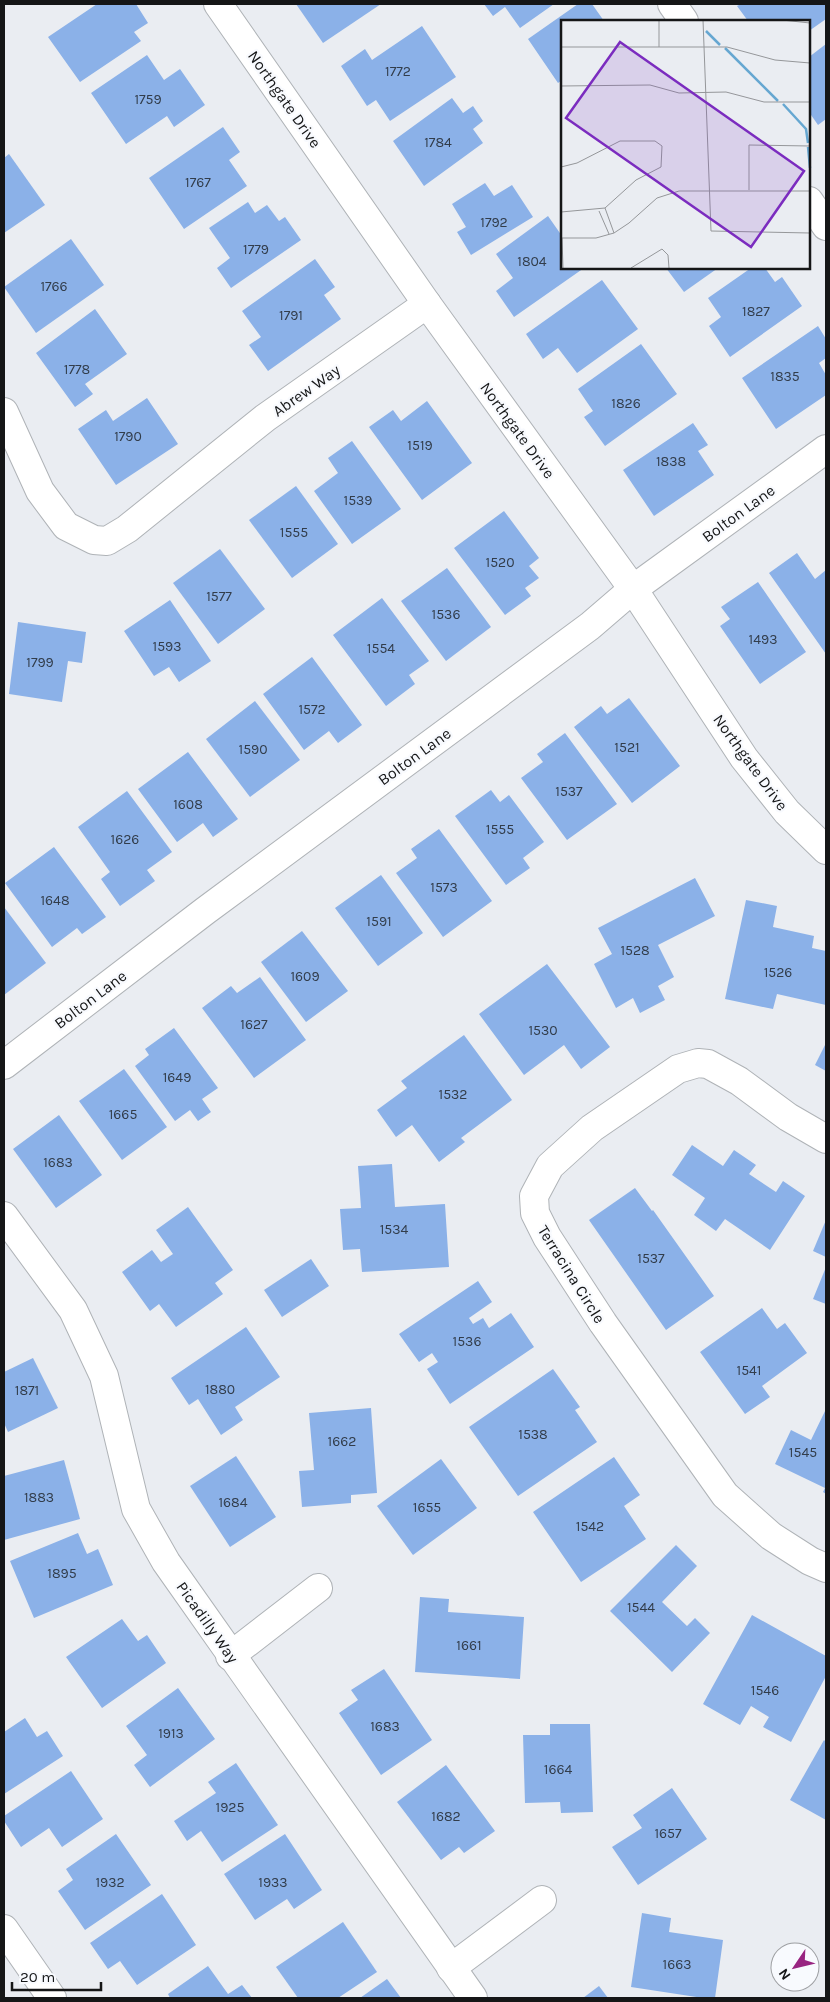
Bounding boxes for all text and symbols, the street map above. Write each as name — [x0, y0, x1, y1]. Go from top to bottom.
inset map — [561, 20, 810, 269]
street label: Northgate Drive — [244, 47, 325, 152]
house number: 1772 — [385, 63, 411, 80]
house number: 1759 — [134, 91, 162, 108]
house number: 1784 — [424, 134, 452, 151]
house number: 1767 — [185, 174, 211, 191]
house number: 1792 — [480, 214, 508, 231]
house number: 1779 — [243, 241, 269, 258]
house number: 1804 — [517, 253, 547, 270]
house number: 1766 — [40, 278, 68, 295]
house number: 1827 — [742, 303, 770, 320]
house number: 1791 — [279, 307, 303, 324]
street label: Abrew Way — [269, 360, 344, 421]
house number: 1778 — [64, 361, 90, 378]
house number: 1835 — [770, 368, 800, 385]
street label: Northgate Drive — [476, 378, 559, 482]
house number: 1826 — [611, 395, 641, 412]
house number: 1790 — [114, 428, 142, 445]
house number: 1519 — [407, 437, 433, 454]
house number: 1838 — [656, 453, 686, 470]
street label: Bolton Lane — [698, 481, 778, 546]
house number: 1539 — [344, 492, 372, 509]
house number: 1555 — [280, 524, 308, 541]
house number: 1520 — [486, 554, 514, 571]
house number: 1577 — [206, 588, 232, 605]
house number: 1536 — [432, 606, 460, 623]
house number: 1493 — [749, 631, 777, 648]
house number: 1593 — [153, 638, 181, 655]
house number: 1554 — [367, 640, 395, 657]
house number: 1799 — [26, 654, 54, 671]
house number: 1572 — [298, 701, 326, 718]
street label: Northgate Drive — [709, 710, 792, 814]
street label: Bolton Lane — [374, 724, 454, 789]
house number: 1521 — [614, 739, 640, 756]
house number: 1590 — [239, 741, 267, 758]
house number: 1537 — [555, 783, 583, 800]
house number: 1608 — [173, 796, 203, 813]
house number: 1555 — [486, 821, 514, 838]
house number: 1626 — [111, 831, 139, 848]
house number: 1573 — [430, 879, 458, 896]
house number: 1648 — [40, 892, 70, 909]
house number: 1591 — [366, 913, 392, 930]
house number: 1528 — [620, 942, 650, 959]
house number: 1526 — [764, 964, 792, 981]
street label: Bolton Lane — [50, 966, 130, 1033]
house number: 1609 — [290, 968, 320, 985]
house number: 1627 — [240, 1016, 268, 1033]
house number: 1530 — [528, 1022, 558, 1039]
house number: 1649 — [163, 1069, 191, 1086]
house number: 1532 — [439, 1086, 467, 1103]
house number: 1665 — [109, 1106, 137, 1123]
house number: 1683 — [43, 1154, 73, 1171]
house number: 1534 — [380, 1221, 408, 1238]
street label: Terracina Circle — [534, 1222, 609, 1327]
house number: 1537 — [637, 1250, 665, 1267]
house number: 1536 — [453, 1333, 481, 1350]
house number: 1541 — [737, 1362, 761, 1379]
house number: 1880 — [205, 1381, 235, 1398]
house number: 1871 — [15, 1382, 39, 1399]
house number: 1538 — [518, 1426, 548, 1443]
house number: 1662 — [328, 1433, 356, 1450]
house number: 1545 — [789, 1444, 817, 1461]
house number: 1883 — [24, 1489, 54, 1506]
house number: 1684 — [218, 1494, 248, 1511]
house number: 1655 — [413, 1499, 441, 1516]
house number: 1542 — [576, 1518, 604, 1535]
house number: 1895 — [47, 1565, 77, 1582]
street label: Picadilly Way — [173, 1578, 243, 1667]
house number: 1544 — [627, 1599, 655, 1616]
house number: 1661 — [456, 1637, 482, 1654]
house number: 1546 — [751, 1682, 779, 1699]
house number: 1683 — [370, 1718, 400, 1735]
house number: 1913 — [158, 1725, 184, 1742]
house number: 1664 — [544, 1761, 572, 1778]
house number: 1925 — [216, 1799, 244, 1816]
house number: 1682 — [431, 1808, 461, 1825]
house number: 1657 — [654, 1825, 682, 1842]
house number: 1932 — [95, 1874, 125, 1891]
house number: 1933 — [258, 1874, 288, 1891]
north arrow — [770, 1942, 820, 1992]
house number: 1663 — [663, 1956, 691, 1973]
scale bar — [12, 1960, 101, 1992]
text: N — [775, 1965, 795, 1983]
text: 20 m — [20, 1968, 55, 1986]

